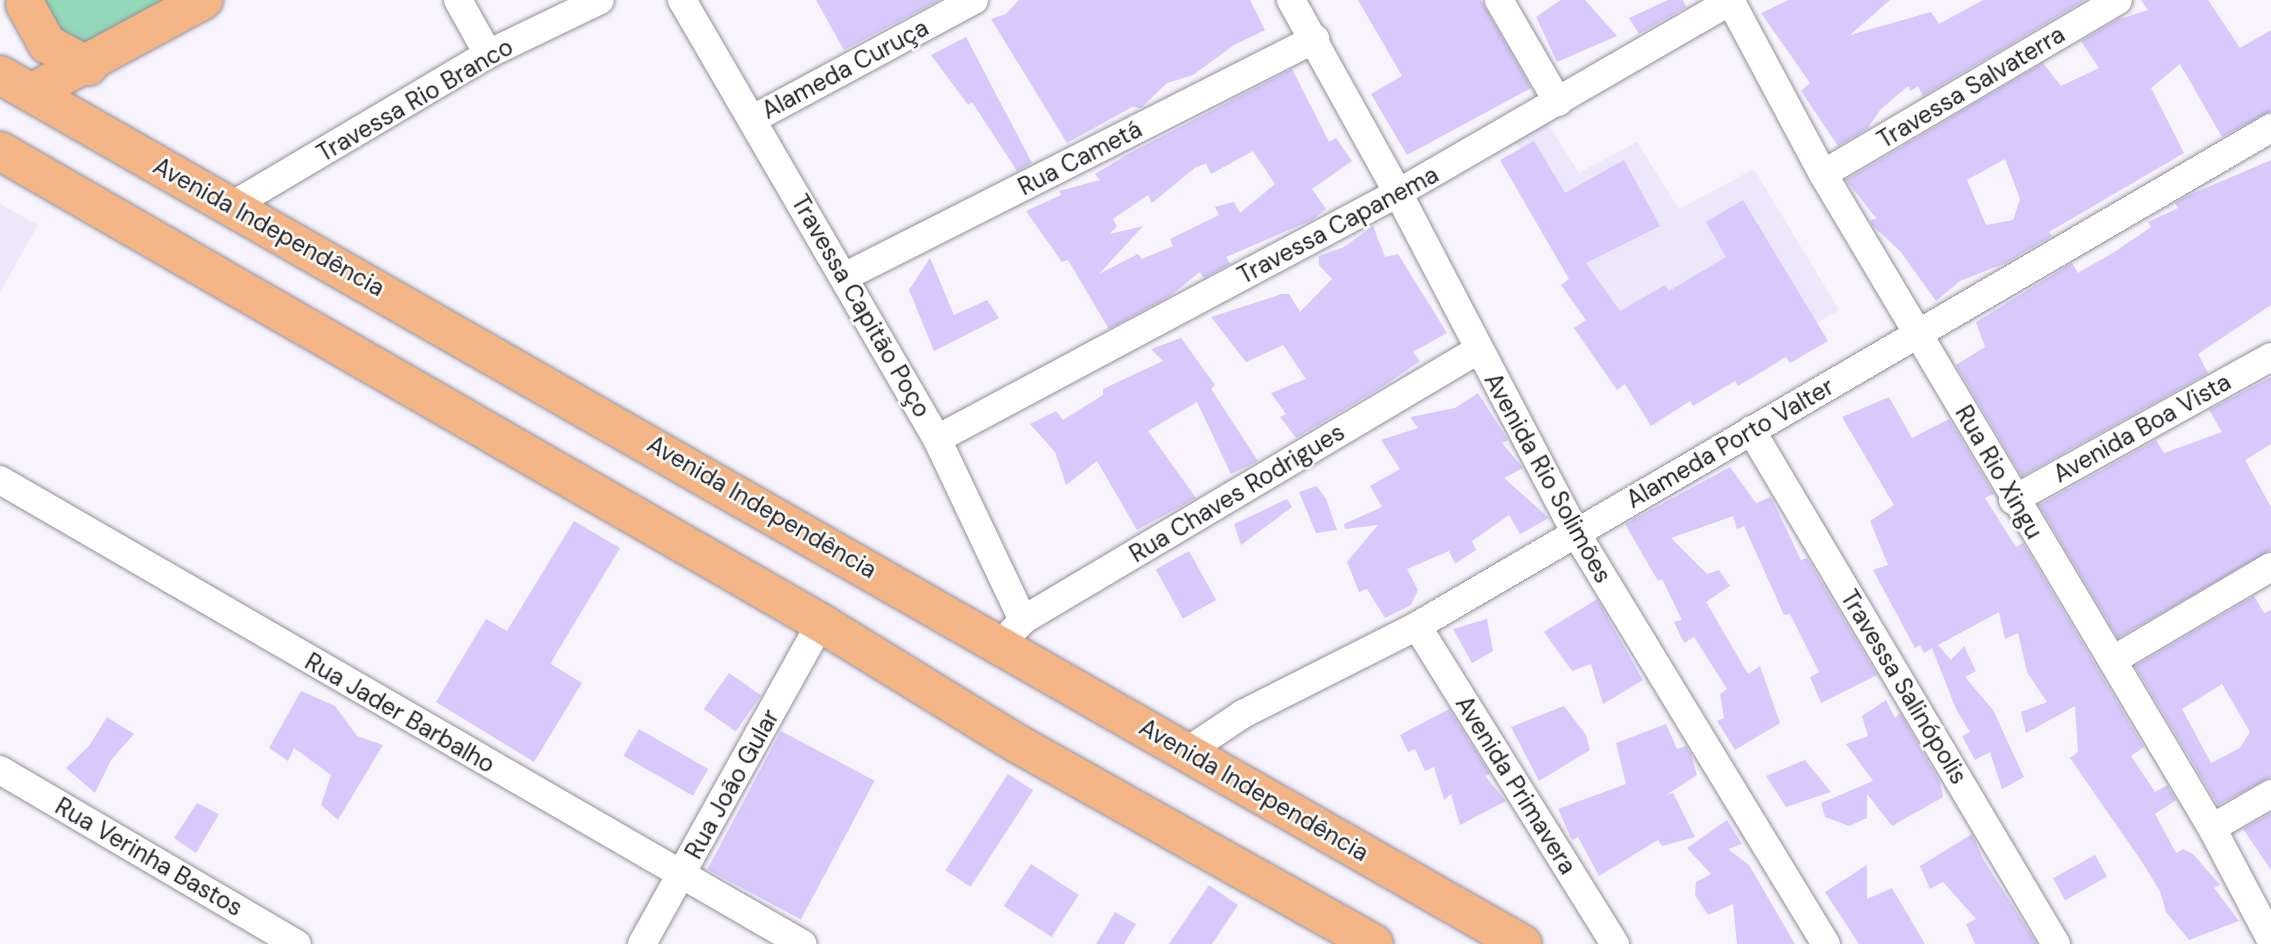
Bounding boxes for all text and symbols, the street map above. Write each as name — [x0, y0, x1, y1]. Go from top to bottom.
street label: Alameda Curuça — [757, 13, 933, 125]
street label: Travessa Salvaterra — [1872, 20, 2070, 154]
street label: Travessa Rio Branco — [312, 32, 518, 168]
street label: Rua Cametá — [1013, 115, 1147, 201]
street label: Avenida Independência — [148, 151, 390, 303]
street label: Travessa Capanema — [1233, 160, 1443, 290]
street label: Travessa Capitão Poço — [785, 190, 937, 422]
street label: Avenida Boa Vista — [2048, 367, 2236, 489]
street label: Avenida Rio Solimões — [1478, 368, 1618, 588]
street label: Alameda Porto Valter — [1621, 372, 1839, 514]
street label: Rua Rio Xingu — [1949, 400, 2049, 544]
street label: Rua Chaves Rodrigues — [1124, 417, 1350, 569]
street label: Avenida Independência — [642, 430, 882, 584]
street label: Travessa Salinópolis — [1835, 585, 1973, 789]
street label: Rua Jader Barbalho — [300, 647, 500, 779]
street label: Avenida Primavera — [1450, 691, 1582, 879]
street label: Rua João Gular — [679, 704, 785, 864]
street label: Avenida Independência — [1134, 713, 1374, 867]
street label: Rua Verinha Bastos — [50, 792, 248, 922]

